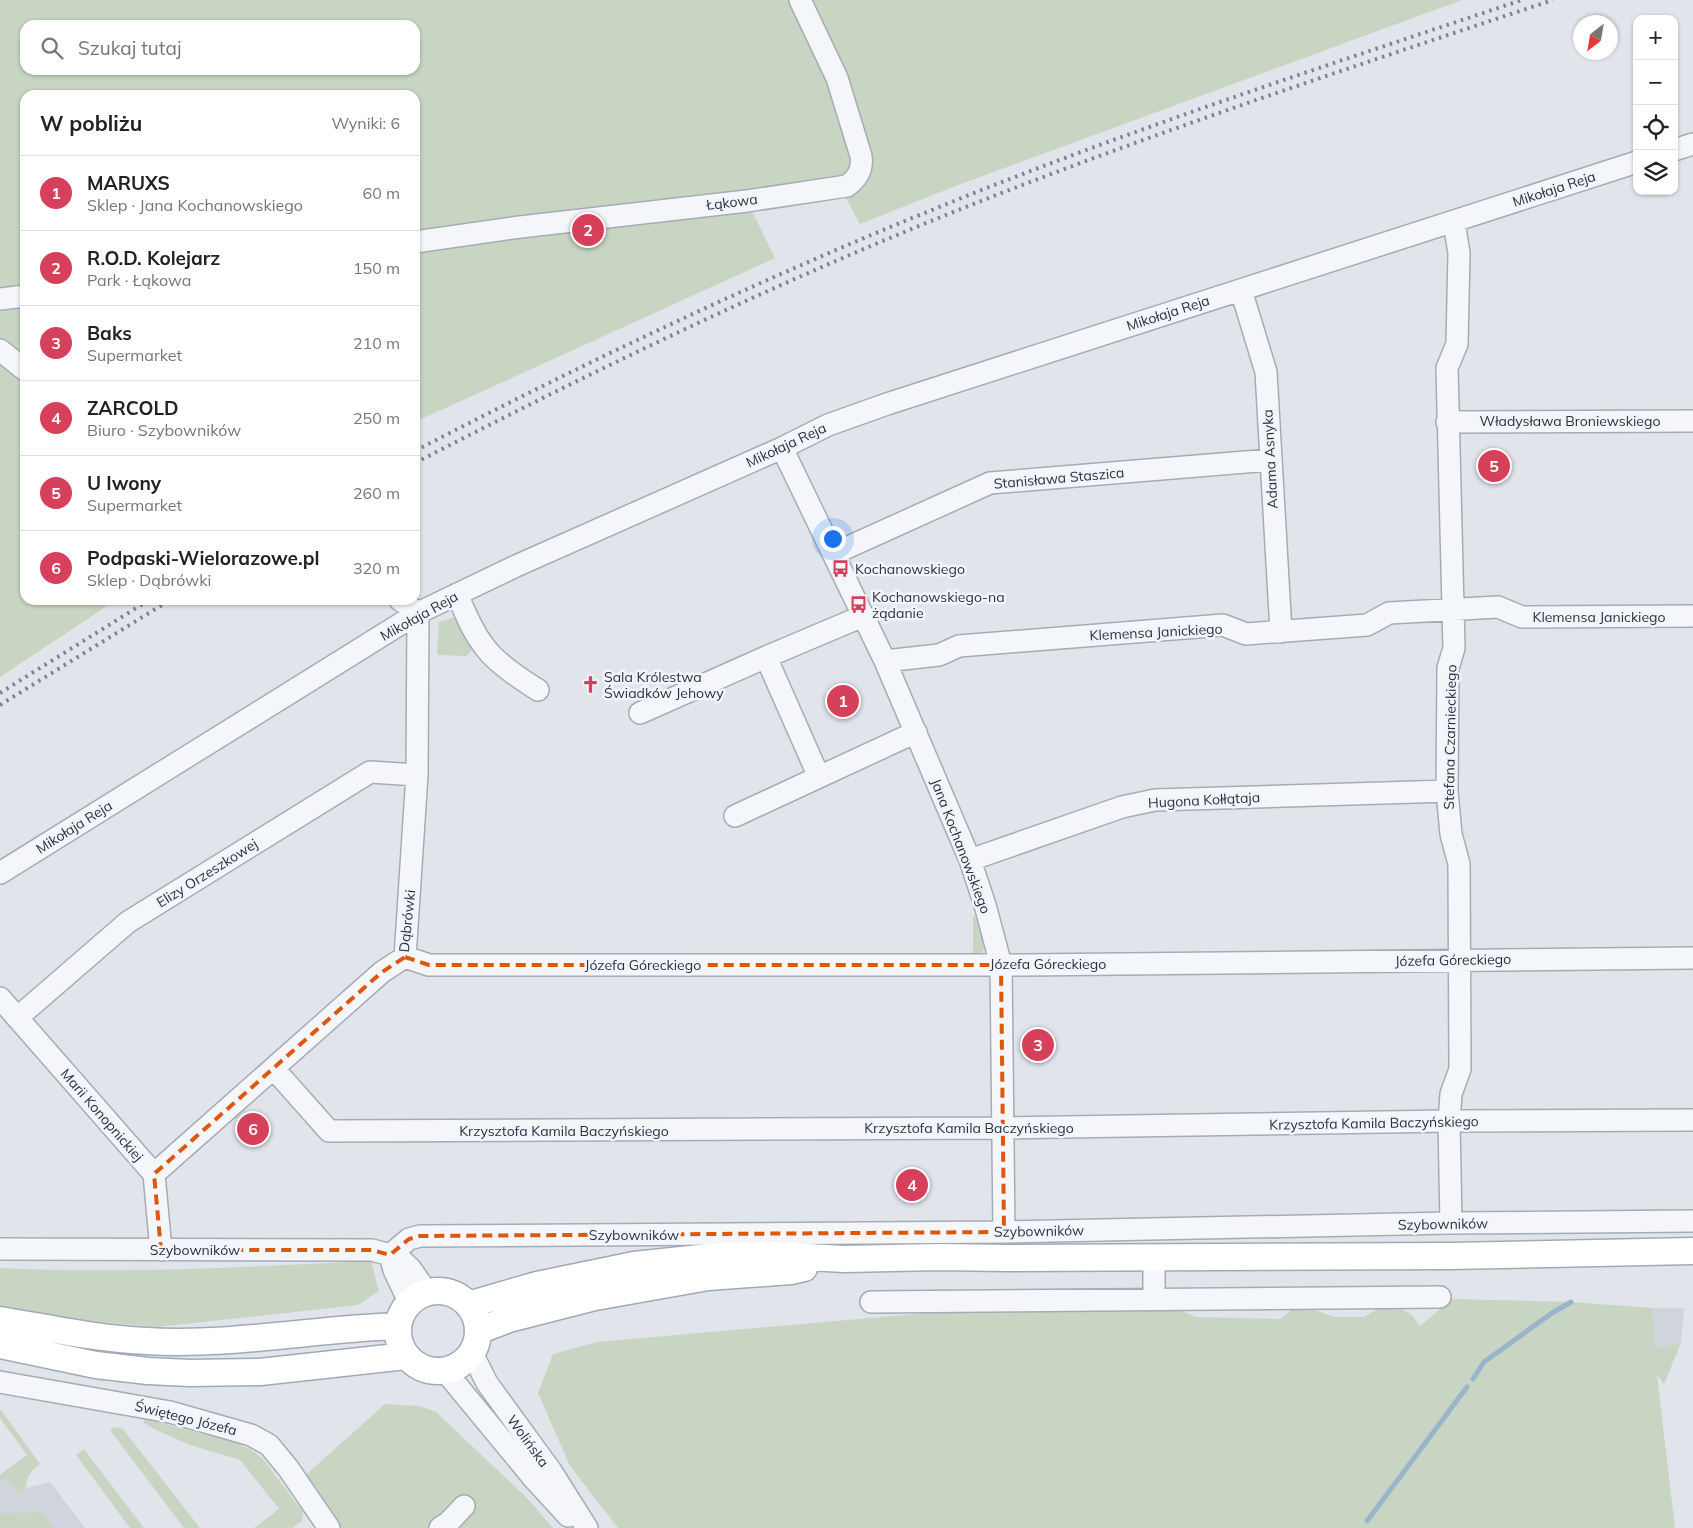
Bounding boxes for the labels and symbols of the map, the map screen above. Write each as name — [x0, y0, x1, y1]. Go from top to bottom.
north arrow — [1573, 15, 1618, 60]
street label: Mikołaja Reja — [1510, 167, 1598, 211]
street label: Łąkowa — [704, 190, 759, 214]
pin: 2 — [572, 211, 604, 249]
street label: Mikołaja Reja — [1124, 291, 1212, 335]
street label: Adama Asnyka — [1258, 409, 1282, 509]
street label: Władysława Broniewskiego — [1480, 412, 1660, 430]
street label: Mikołaja Reja — [743, 419, 829, 471]
pin: 5 — [1478, 447, 1510, 485]
street label: Stanisława Staszica — [993, 463, 1125, 493]
your location — [820, 526, 846, 552]
bus stop icon: Kochanowskiego — [831, 559, 851, 579]
place label: Kochanowskiego — [855, 560, 965, 578]
street label: Mikołaja Reja — [377, 587, 461, 645]
place label: Kochanowskiego-na żądanie — [872, 588, 1005, 622]
bus stop icon: Kochanowskiego-na żądanie — [848, 595, 868, 615]
street label: Klemensa Janickiego — [1533, 608, 1666, 626]
street label: Klemensa Janickiego — [1089, 620, 1223, 644]
street label: Stefana Czarnieckiego — [1440, 664, 1460, 810]
place label: Sala Królestwa Świadków Jehowy — [604, 668, 724, 702]
church icon: Sala Królestwa Świadków Jehowy — [580, 675, 600, 695]
pin: 1 — [827, 682, 859, 720]
street label: Jana Kochanowskiego — [927, 776, 995, 916]
street label: Hugona Kołłątaja — [1147, 788, 1261, 812]
street label: Mikołaja Reja — [33, 796, 115, 858]
street label: Elizy Orzeszkowej — [153, 835, 261, 911]
street label: Dąbrówki — [395, 889, 419, 953]
street label: Józefa Góreckiego — [1395, 950, 1511, 970]
street label: Józefa Góreckiego — [990, 955, 1106, 973]
street label: Józefa Góreckiego — [585, 956, 701, 974]
pin: 3 — [1022, 1026, 1054, 1064]
street label: Marii Konopnickiej — [57, 1065, 147, 1165]
pin: 6 — [237, 1110, 269, 1148]
street label: Krzysztofa Kamila Baczyńskiego — [1269, 1112, 1479, 1134]
street label: Krzysztofa Kamila Baczyńskiego — [864, 1119, 1074, 1137]
street label: Krzysztofa Kamila Baczyńskiego — [459, 1122, 669, 1140]
pin: 4 — [896, 1166, 928, 1204]
street label: Szybowników — [1398, 1214, 1488, 1234]
street label: Szybowników — [994, 1221, 1084, 1241]
street label: Szybowników — [589, 1226, 679, 1244]
street label: Szybowników — [150, 1241, 240, 1259]
street label: Świętego Józefa — [133, 1397, 239, 1439]
street label: Wolińska — [503, 1411, 553, 1471]

